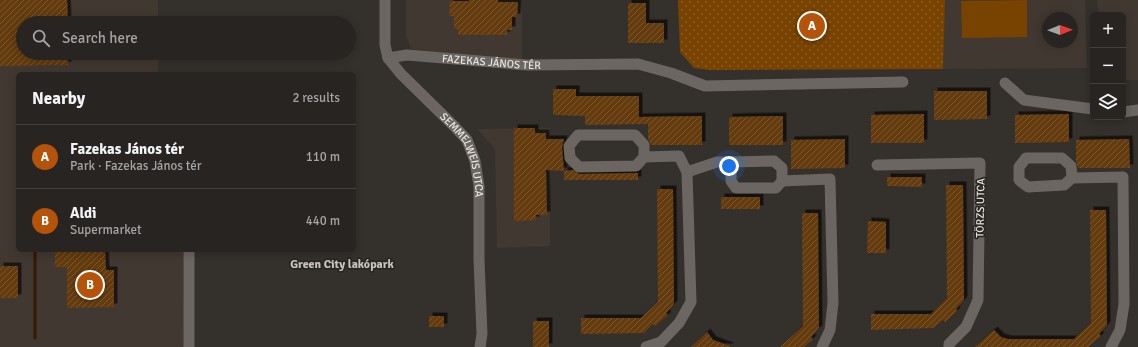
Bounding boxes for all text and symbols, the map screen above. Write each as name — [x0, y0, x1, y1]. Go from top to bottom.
pin: A — [799, 11, 825, 41]
north arrow — [1042, 12, 1078, 48]
map controls — [1090, 12, 1126, 120]
button: + — [1090, 12, 1126, 48]
search box — [16, 16, 356, 60]
icon: search — [30, 27, 52, 49]
text: Search here — [62, 29, 138, 47]
button: − — [1090, 48, 1126, 84]
street label: FAZEKAS JÁNOS TÉR — [442, 52, 541, 72]
button: layers — [1090, 84, 1126, 120]
text: Nearby — [32, 88, 85, 109]
text: 2 results — [292, 90, 340, 106]
street label: SEMMELWEIS UTCA — [437, 110, 485, 198]
text: Fazekas János tér — [70, 140, 184, 158]
text: A — [41, 149, 49, 165]
text: 110 m — [306, 149, 340, 165]
your location — [719, 156, 739, 176]
text: Park · Fazekas János tér — [70, 158, 202, 174]
street label: TÖRZS UTCA — [972, 178, 988, 238]
text: Aldi — [70, 204, 97, 222]
text: B — [41, 213, 49, 229]
text: 440 m — [306, 213, 340, 229]
text: Supermarket — [70, 222, 142, 238]
district label: Green City lakópark — [290, 257, 395, 272]
pin: B — [77, 270, 103, 300]

